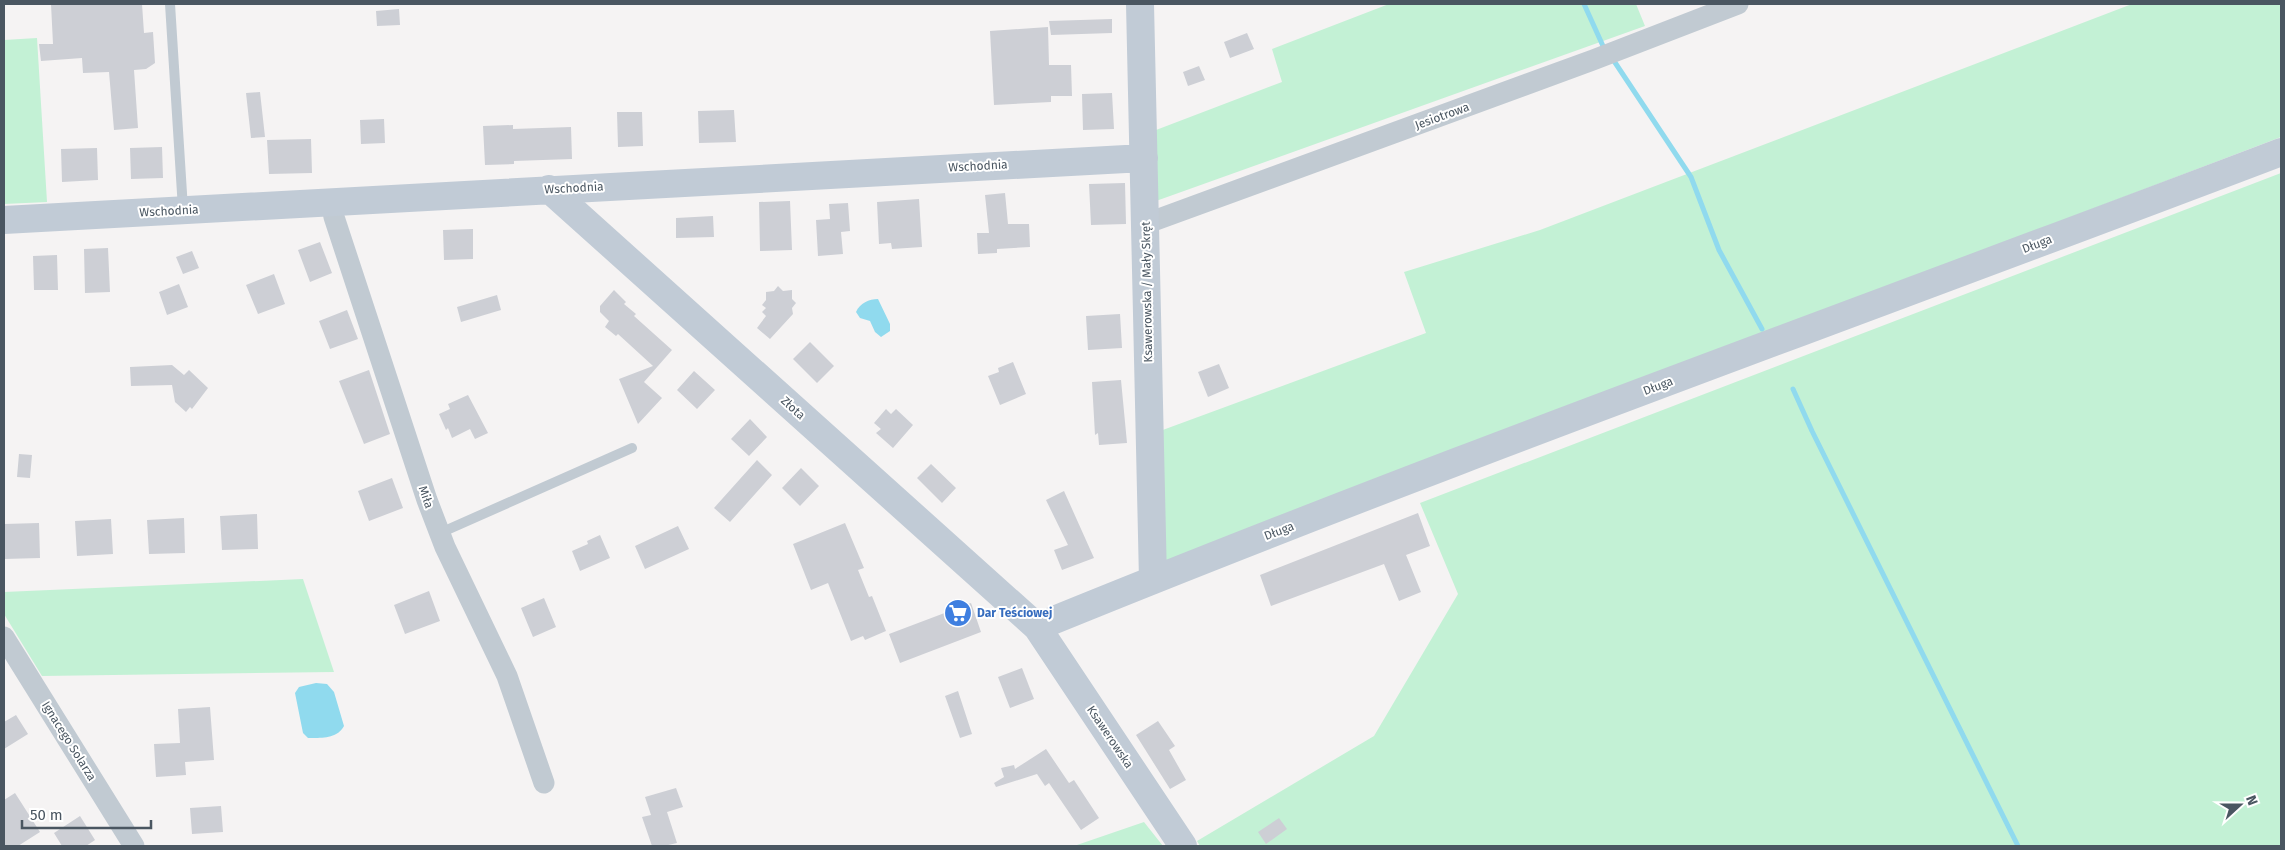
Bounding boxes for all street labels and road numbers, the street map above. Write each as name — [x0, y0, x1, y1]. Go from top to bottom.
street label: Jesiotrowa — [1413, 100, 1471, 132]
street label: Wschodnia — [948, 157, 1008, 175]
street label: Wschodnia — [544, 179, 604, 197]
street label: Wschodnia — [139, 202, 199, 220]
street label: Ksawerowska / Mały Skręt — [1139, 221, 1155, 363]
street label: Długa — [2020, 232, 2054, 256]
street label: Długa — [1641, 374, 1675, 398]
street label: Złota — [778, 394, 808, 422]
street label: Miła — [416, 484, 436, 510]
street label: Długa — [1262, 519, 1296, 543]
street label: Ignacego Solarza — [39, 699, 99, 783]
street label: Ksawerowska — [1084, 703, 1136, 771]

